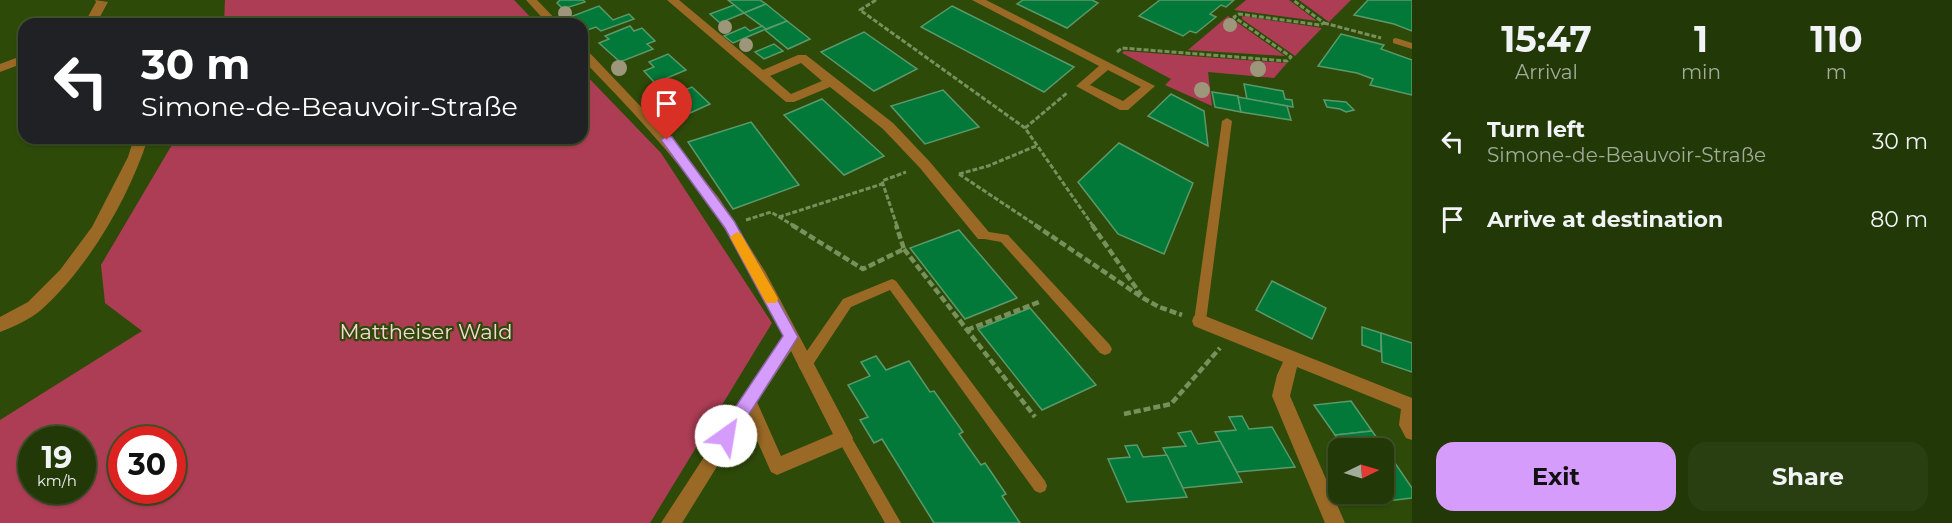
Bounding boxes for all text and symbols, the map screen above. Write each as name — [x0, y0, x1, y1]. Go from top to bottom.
text: 15:47 — [1501, 17, 1592, 61]
text: 1 — [1694, 17, 1708, 61]
text: 110 — [1810, 17, 1863, 61]
text: 30 m — [141, 38, 250, 90]
icon: left — [42, 42, 120, 120]
text: Arrival — [1515, 60, 1578, 84]
text: min — [1681, 60, 1721, 84]
text: m — [1826, 60, 1847, 84]
pin — [641, 78, 692, 140]
icon: arrive — [650, 87, 683, 120]
text: Simone-de-Beauvoir-Straße — [141, 90, 518, 123]
text: Turn left — [1487, 116, 1585, 143]
icon: left — [1436, 125, 1469, 158]
text: 30 m — [1872, 128, 1928, 155]
text: Simone-de-Beauvoir-Straße — [1487, 143, 1766, 167]
icon: arrive — [1436, 203, 1469, 236]
text: Arrive at destination — [1487, 206, 1723, 233]
text: 80 m — [1870, 206, 1928, 233]
park label: Mattheiser Wald — [339, 319, 513, 344]
position arrow — [694, 404, 758, 468]
speed limit sign: 30 — [108, 426, 186, 504]
north arrow — [1328, 438, 1394, 504]
map controls — [1328, 438, 1394, 504]
text: 19 — [42, 439, 72, 476]
button: Exit — [1436, 442, 1676, 511]
button: Share — [1688, 442, 1928, 511]
text: km/h — [37, 471, 77, 490]

